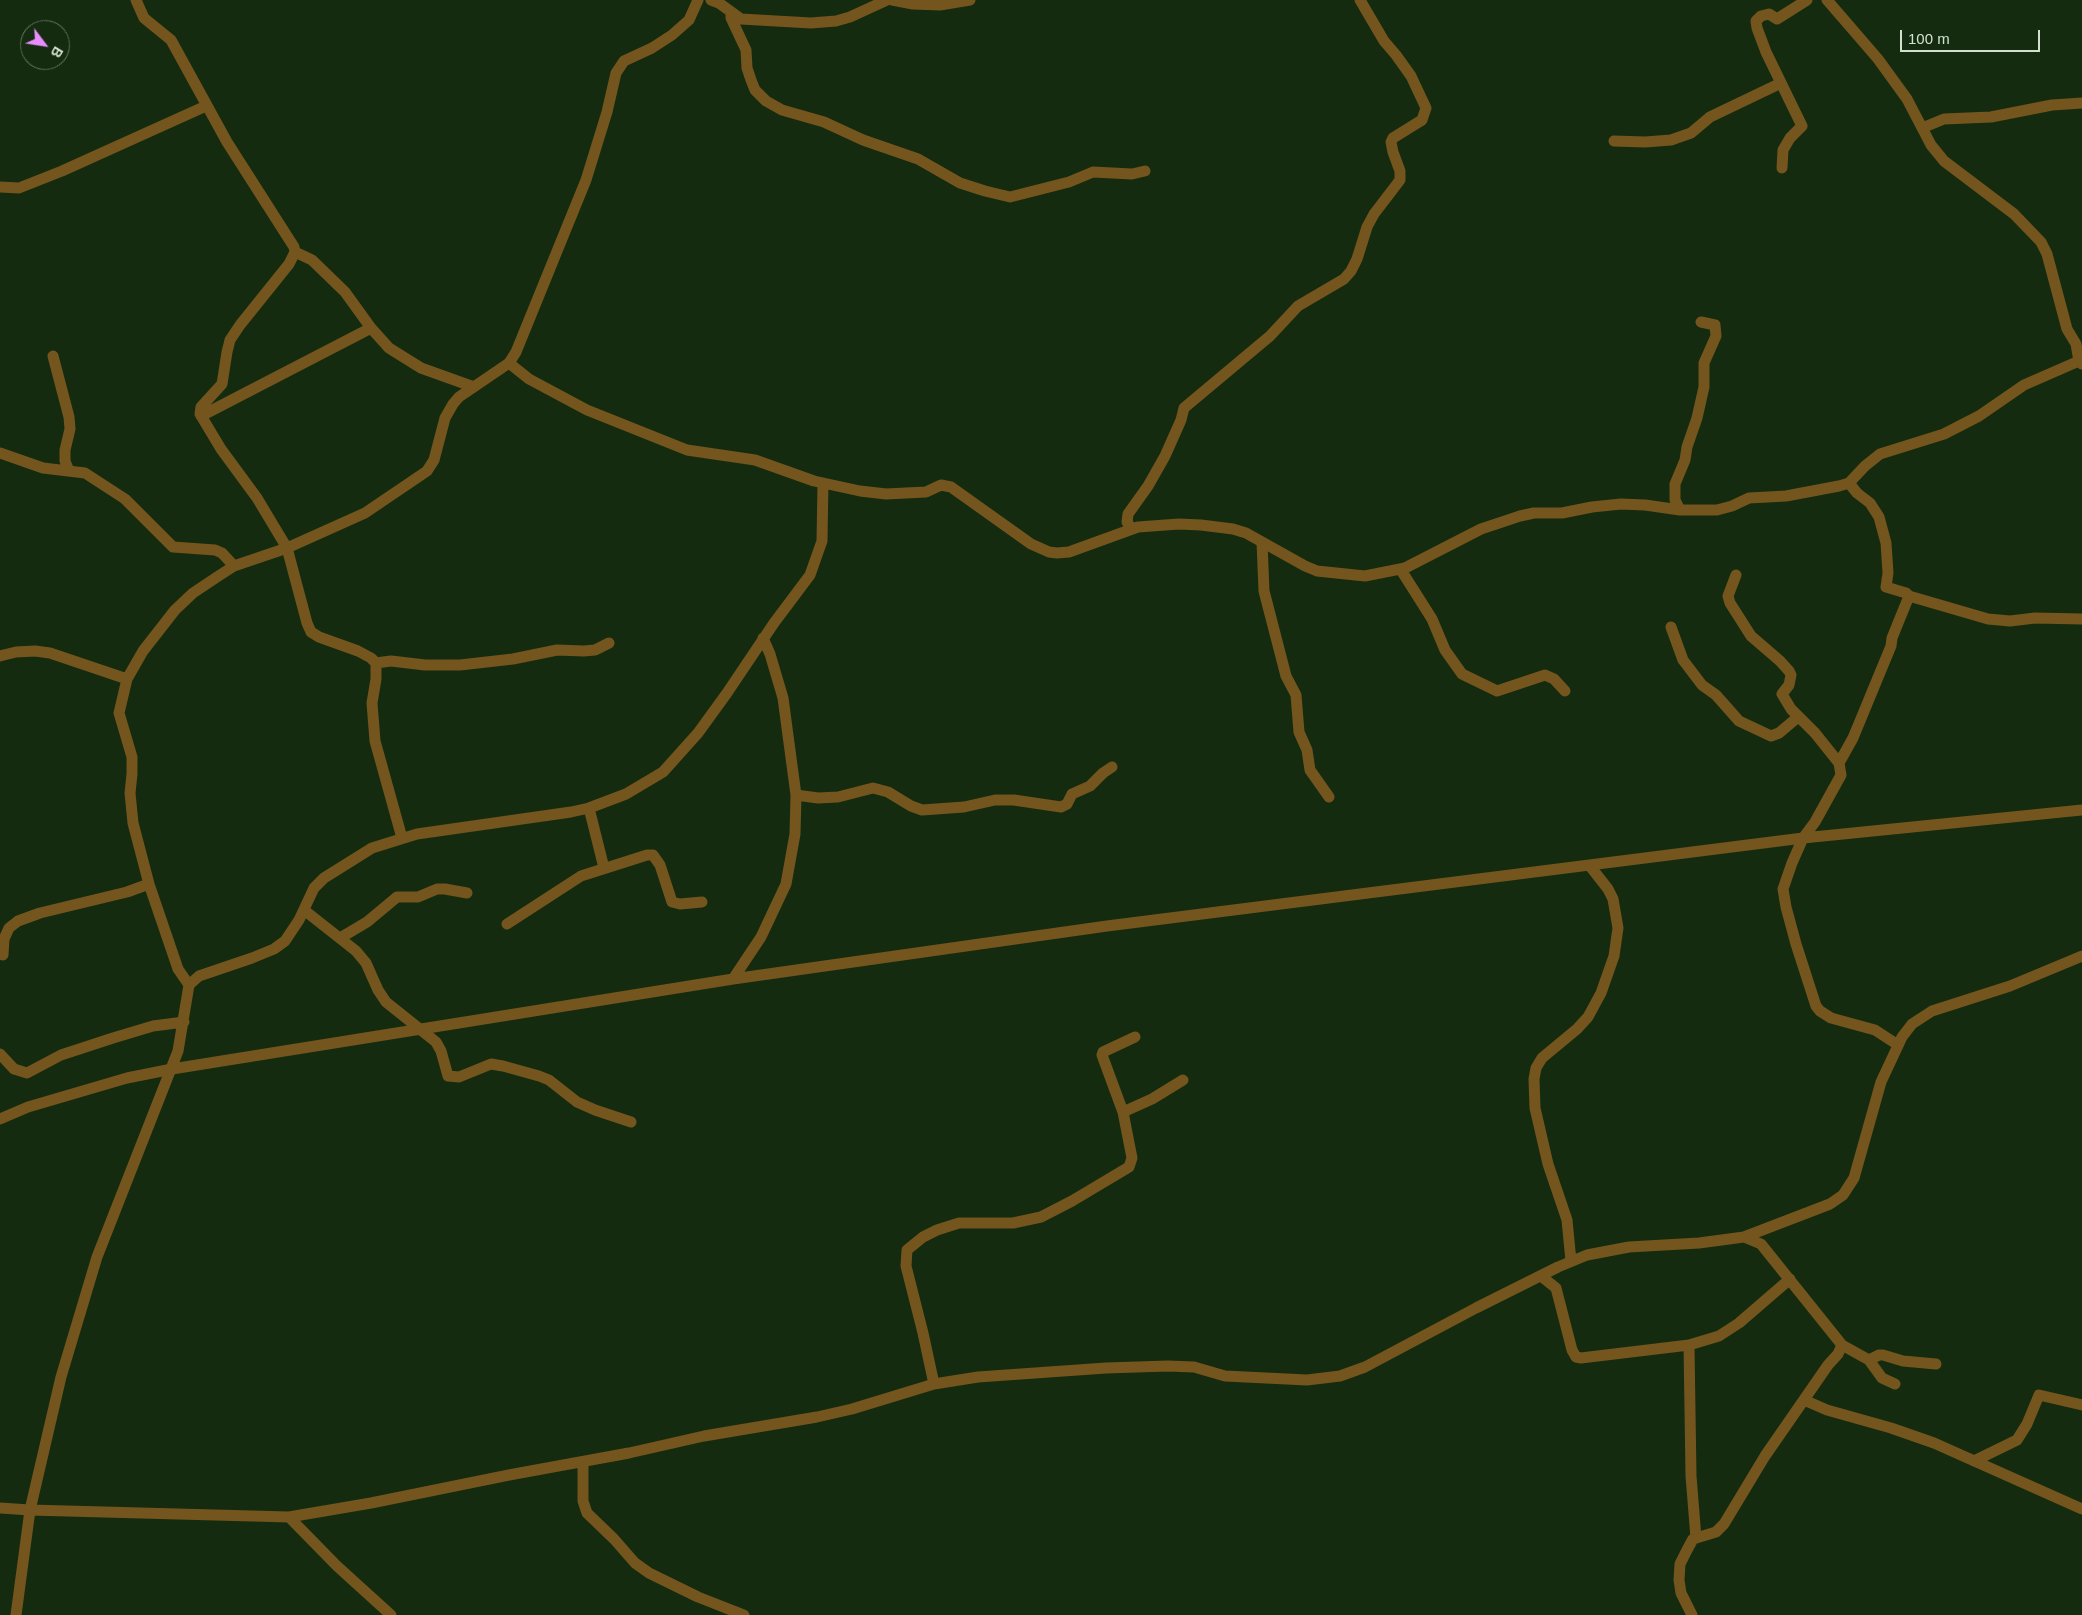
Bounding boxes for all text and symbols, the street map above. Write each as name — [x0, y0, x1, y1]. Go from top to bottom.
north arrow — [20, 20, 70, 70]
scale bar — [1902, 20, 2042, 52]
text: 100 m — [1908, 30, 1950, 47]
text: B — [48, 44, 66, 61]

